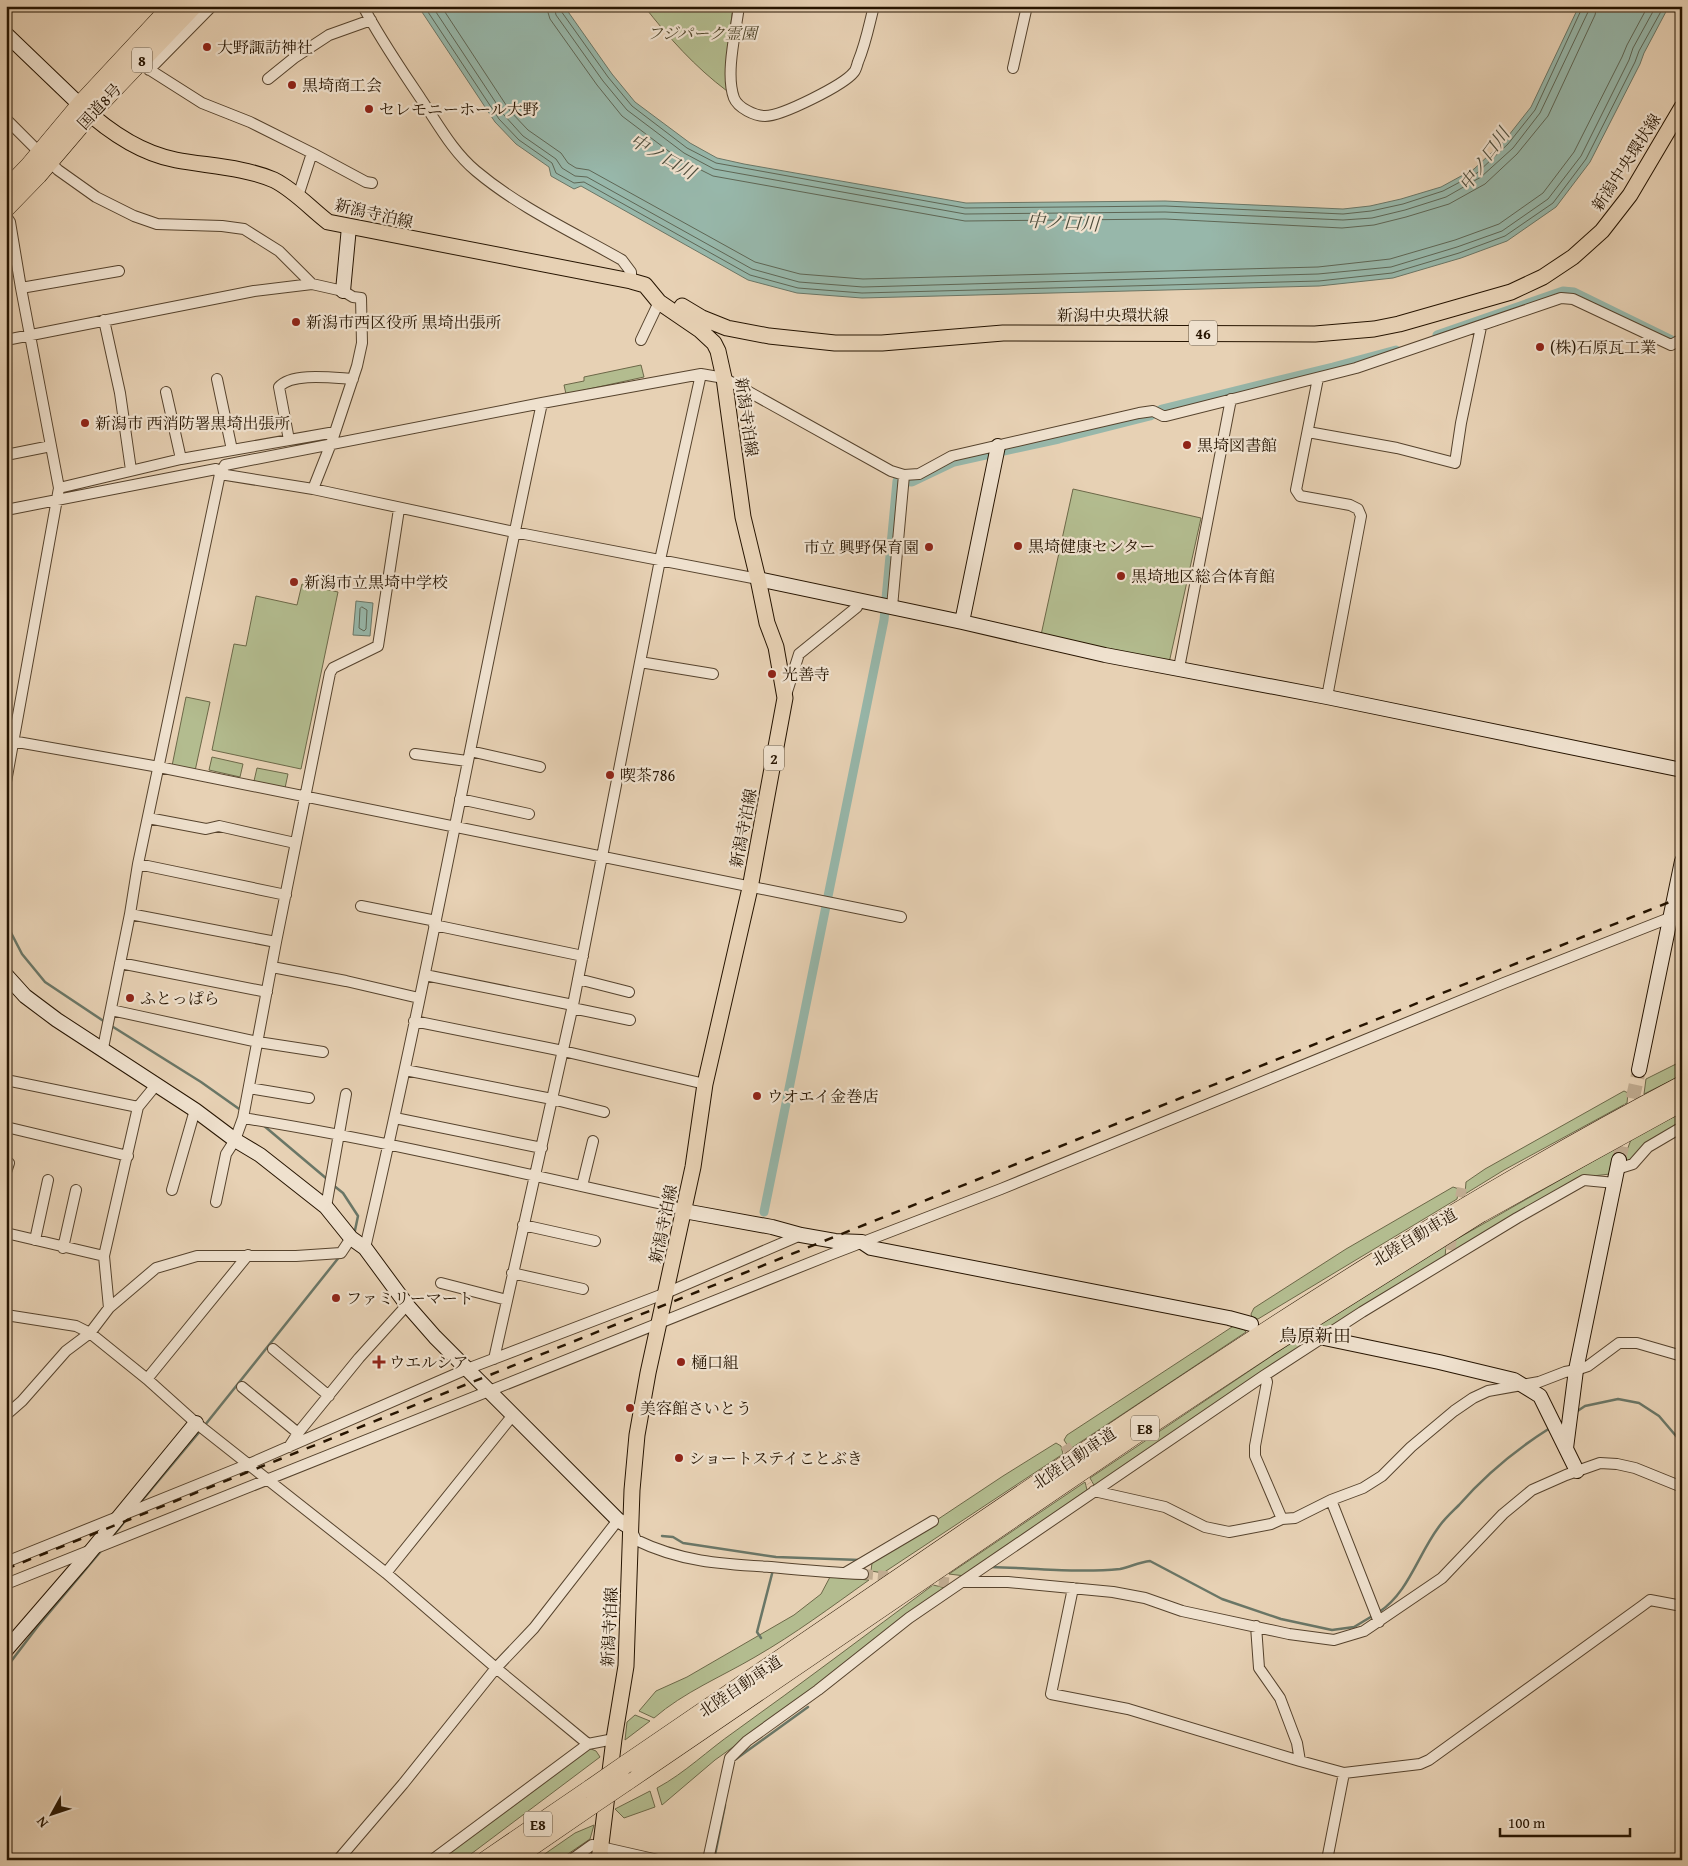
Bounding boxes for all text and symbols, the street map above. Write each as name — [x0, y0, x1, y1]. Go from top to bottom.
park label: フジパーク霊園 — [647, 21, 760, 45]
place label: 大野諏訪神社 — [217, 35, 313, 59]
marker: 大野諏訪神社 — [201, 41, 213, 53]
road number: 8 — [132, 48, 152, 72]
place label: 黒埼商工会 — [302, 73, 382, 97]
street label: 国道8号 — [71, 77, 127, 135]
marker: 黒埼商工会 — [286, 79, 298, 91]
place label: セレモニーホール大野 — [379, 97, 539, 121]
marker: セレモニーホール大野 — [363, 103, 375, 115]
street label: 新潟中央環状線 — [1585, 108, 1667, 216]
water label: 中ノ口川 — [1452, 120, 1517, 196]
water label: 中ノ口川 — [625, 126, 703, 187]
street label: 新潟寺泊線 — [332, 192, 416, 234]
water label: 中ノ口川 — [1026, 207, 1102, 237]
street label: 新潟中央環状線 — [1057, 303, 1169, 327]
place label: 新潟市西区役所 黒埼出張所 — [306, 310, 502, 334]
marker: 新潟市西区役所 黒埼出張所 — [290, 316, 302, 328]
road number: 46 — [1189, 320, 1217, 346]
place label: (株)石原瓦工業 — [1550, 335, 1656, 359]
marker: (株)石原瓦工業 — [1534, 341, 1546, 353]
street label: 新潟寺泊線 — [730, 376, 764, 458]
place label: 新潟市 西消防署黒埼出張所 — [95, 411, 291, 435]
marker: 新潟市 西消防署黒埼出張所 — [79, 417, 91, 429]
place label: 黒埼図書館 — [1197, 433, 1277, 457]
marker: 黒埼図書館 — [1181, 439, 1193, 451]
place label: 黒埼健康センター — [1028, 534, 1155, 558]
place label: 市立 興野保育園 — [803, 535, 919, 559]
marker: 黒埼健康センター — [1012, 540, 1024, 552]
marker: 市立 興野保育園 — [923, 541, 935, 553]
place label: 黒埼地区総合体育館 — [1131, 564, 1275, 588]
place label: 新潟市立黒埼中学校 — [304, 570, 448, 594]
marker: 黒埼地区総合体育館 — [1115, 570, 1127, 582]
marker: 新潟市立黒埼中学校 — [288, 576, 300, 588]
place label: 光善寺 — [782, 662, 830, 686]
marker: 光善寺 — [766, 668, 778, 680]
road number: 2 — [764, 746, 784, 770]
place label: 喫茶786 — [620, 763, 675, 787]
marker: 喫茶786 — [604, 769, 616, 781]
street label: 新潟寺泊線 — [724, 786, 762, 870]
place label: ふとっぱら — [140, 986, 220, 1010]
marker: ふとっぱら — [124, 992, 136, 1004]
place label: ウオエイ金巻店 — [767, 1084, 878, 1108]
marker: ウオエイ金巻店 — [751, 1090, 763, 1102]
street label: 新潟寺泊線 — [643, 1182, 683, 1266]
street label: 北陸自動車道 — [1367, 1202, 1461, 1272]
place label: ファミリーマート — [346, 1286, 474, 1310]
marker: ファミリーマート — [330, 1292, 342, 1304]
district label: 鳥原新田 — [1279, 1322, 1351, 1349]
place label: ウエルシア — [389, 1350, 469, 1374]
place label: 樋口組 — [691, 1350, 739, 1374]
marker: ウエルシア — [373, 1356, 385, 1368]
marker: 樋口組 — [675, 1356, 687, 1368]
place label: 美容館さいとう — [640, 1396, 752, 1420]
marker: 美容館さいとう — [624, 1402, 636, 1414]
road number: E8 — [1131, 1416, 1159, 1440]
street label: 北陸自動車道 — [1027, 1421, 1121, 1495]
place label: ショートステイことぶき — [689, 1446, 863, 1470]
marker: ショートステイことぶき — [673, 1452, 685, 1464]
street label: 新潟寺泊線 — [595, 1586, 623, 1668]
street label: 北陸自動車道 — [693, 1649, 787, 1723]
north arrow — [28, 1788, 78, 1838]
scale bar — [1500, 1806, 1630, 1838]
text: N — [31, 1812, 53, 1832]
road number: E8 — [524, 1812, 552, 1836]
text: 100 m — [1508, 1812, 1546, 1833]

